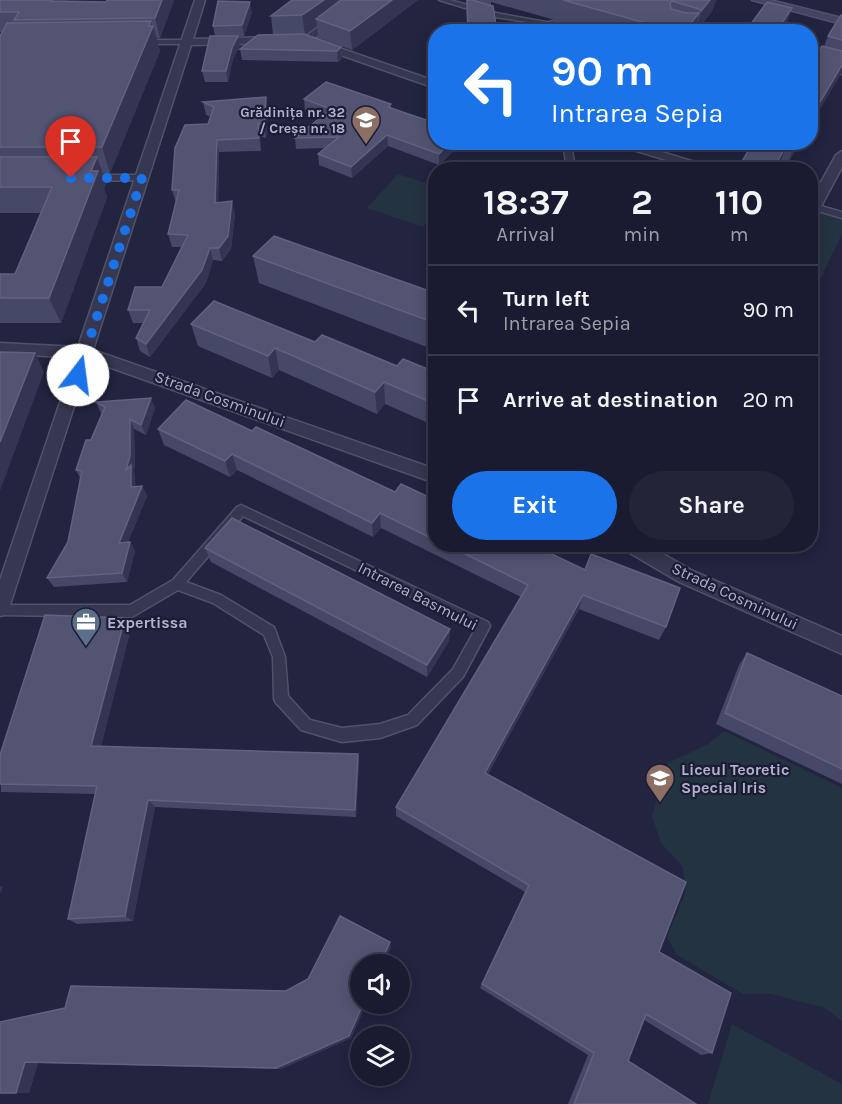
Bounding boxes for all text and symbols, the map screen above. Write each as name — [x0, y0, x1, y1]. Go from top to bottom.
text: 90 m — [551, 46, 654, 96]
icon: left — [452, 48, 530, 126]
text: Intrarea Sepia — [551, 97, 723, 129]
place label: Grădinița nr. 32 / Creșa nr. 18 — [240, 104, 345, 137]
school or university icon: Grădinița nr. 32 / Creșa nr. 18 — [350, 104, 382, 146]
pin — [45, 116, 96, 178]
icon: arrive — [54, 125, 87, 158]
text: 18:37 — [483, 181, 569, 223]
text: 2 — [631, 181, 653, 223]
text: 110 — [715, 181, 763, 223]
text: Arrival — [496, 223, 555, 246]
text: min — [623, 223, 660, 246]
text: m — [730, 223, 748, 246]
text: Turn left — [503, 286, 590, 312]
icon: left — [452, 294, 485, 327]
text: 90 m — [742, 297, 794, 323]
text: Intrarea Sepia — [503, 312, 631, 335]
position arrow — [46, 343, 110, 407]
street label: Strada Cosminului — [152, 367, 288, 431]
icon: arrive — [452, 384, 485, 417]
text: Arrive at destination — [503, 387, 718, 413]
text: 20 m — [742, 387, 794, 413]
button: Exit — [452, 471, 617, 540]
button: Share — [629, 471, 794, 540]
street label: Intrarea Basmului — [355, 558, 481, 634]
street label: Strada Cosminului — [669, 558, 801, 634]
office icon: Expertissa — [70, 606, 102, 648]
place label: Expertissa — [107, 613, 188, 632]
place label: Liceul Teoretic Special Iris — [681, 760, 790, 797]
school or university icon: Liceul Teoretic Special Iris — [644, 762, 676, 804]
map controls — [350, 954, 410, 1086]
button: sound — [350, 954, 410, 1014]
button: layers — [350, 1026, 410, 1086]

